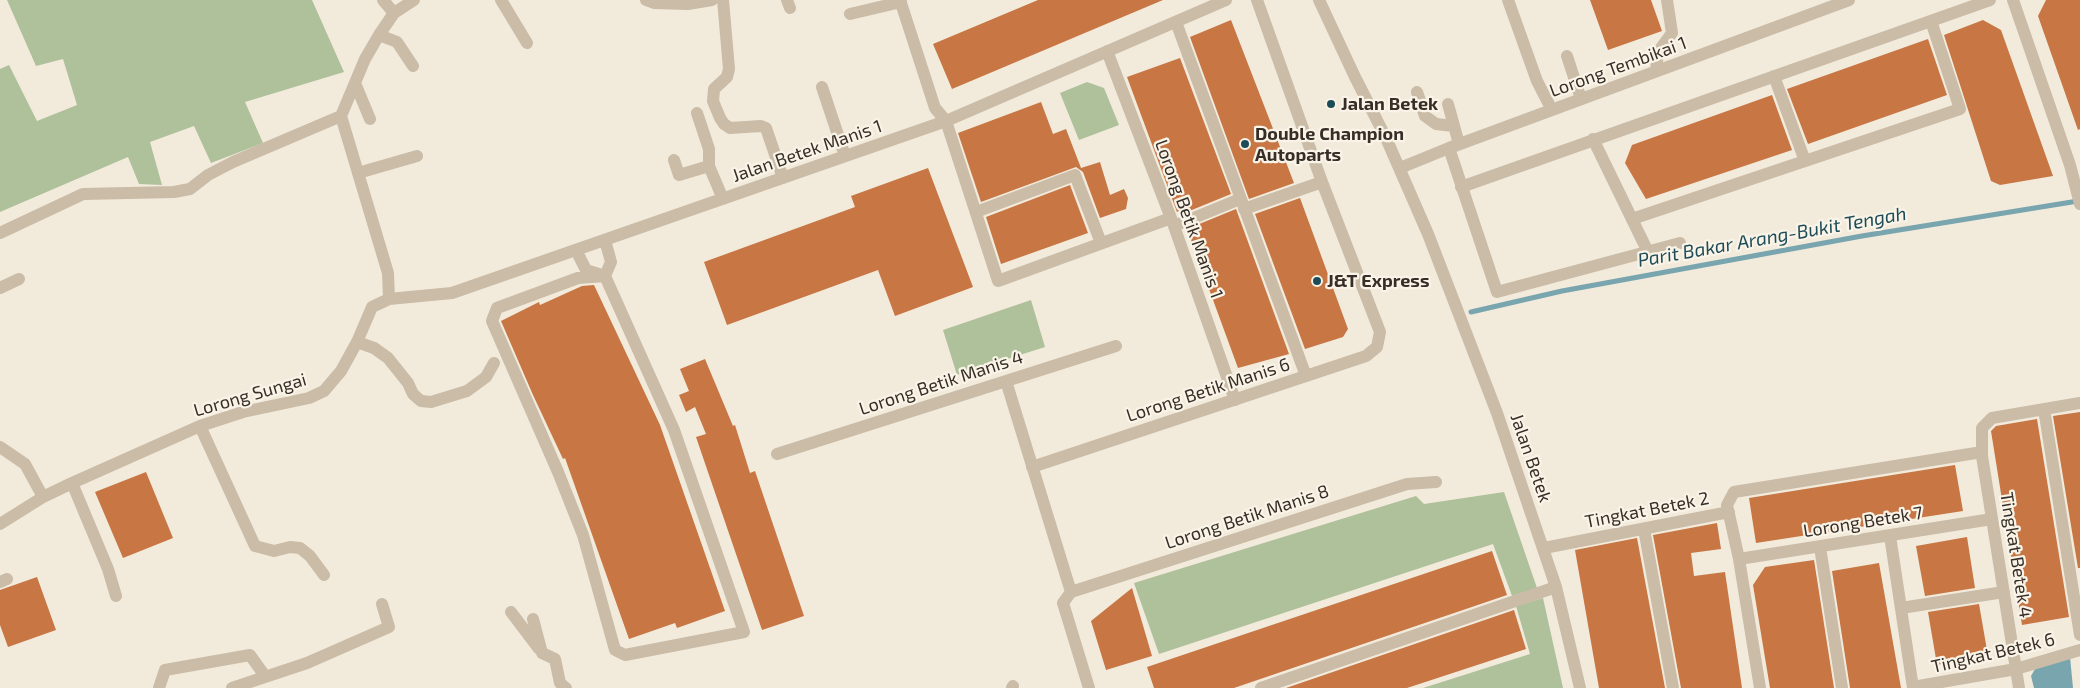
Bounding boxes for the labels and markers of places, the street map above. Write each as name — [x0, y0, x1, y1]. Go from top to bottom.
place label: Jalan Betek — [1341, 93, 1438, 115]
marker: Jalan Betek — [1325, 98, 1337, 110]
place label: Double Champion Autoparts — [1255, 123, 1404, 166]
marker: Double Champion Autoparts — [1239, 138, 1251, 150]
place label: J&T Express — [1327, 270, 1429, 292]
marker: J&T Express — [1311, 275, 1323, 287]

